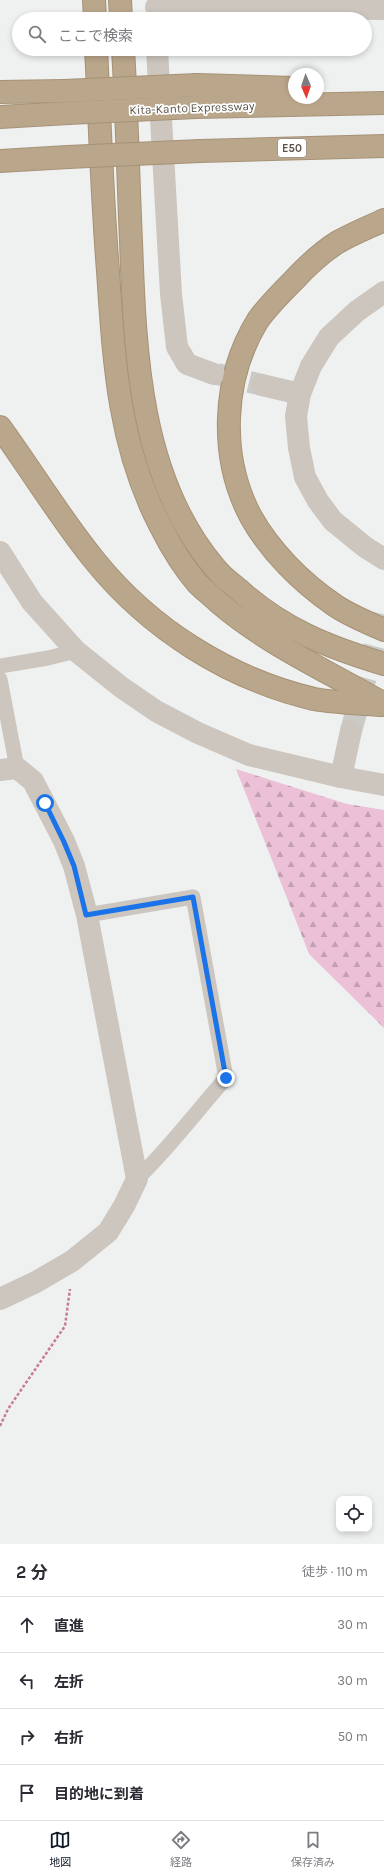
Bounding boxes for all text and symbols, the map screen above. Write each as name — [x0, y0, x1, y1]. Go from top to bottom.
search box — [12, 12, 372, 56]
icon: search — [26, 23, 48, 45]
text: ここで検索 — [58, 27, 133, 45]
north arrow — [288, 68, 324, 104]
street label: Kita-Kanto Expressway — [129, 99, 255, 117]
road number: E50 — [278, 139, 306, 157]
route start — [36, 794, 54, 812]
route end — [217, 1069, 235, 1087]
map controls — [336, 1496, 372, 1532]
button: locate — [336, 1496, 372, 1532]
text: 2 分 — [16, 1562, 48, 1582]
text: 徒歩 · 110 m — [302, 1564, 368, 1579]
icon: ahead — [16, 1614, 38, 1636]
text: 直進 — [54, 1617, 84, 1635]
text: 30 m — [337, 1617, 368, 1632]
icon: left — [16, 1670, 38, 1692]
text: 左折 — [54, 1673, 84, 1691]
text: 30 m — [337, 1673, 368, 1688]
icon: right — [16, 1726, 38, 1748]
text: 右折 — [54, 1729, 84, 1747]
text: 50 m — [338, 1729, 368, 1744]
icon: arrive — [16, 1782, 38, 1804]
text: 目的地に到着 — [54, 1785, 144, 1803]
tab: 地図 — [49, 1829, 71, 1869]
tab: 経路 — [170, 1829, 192, 1869]
tab: 保存済み — [291, 1829, 335, 1869]

